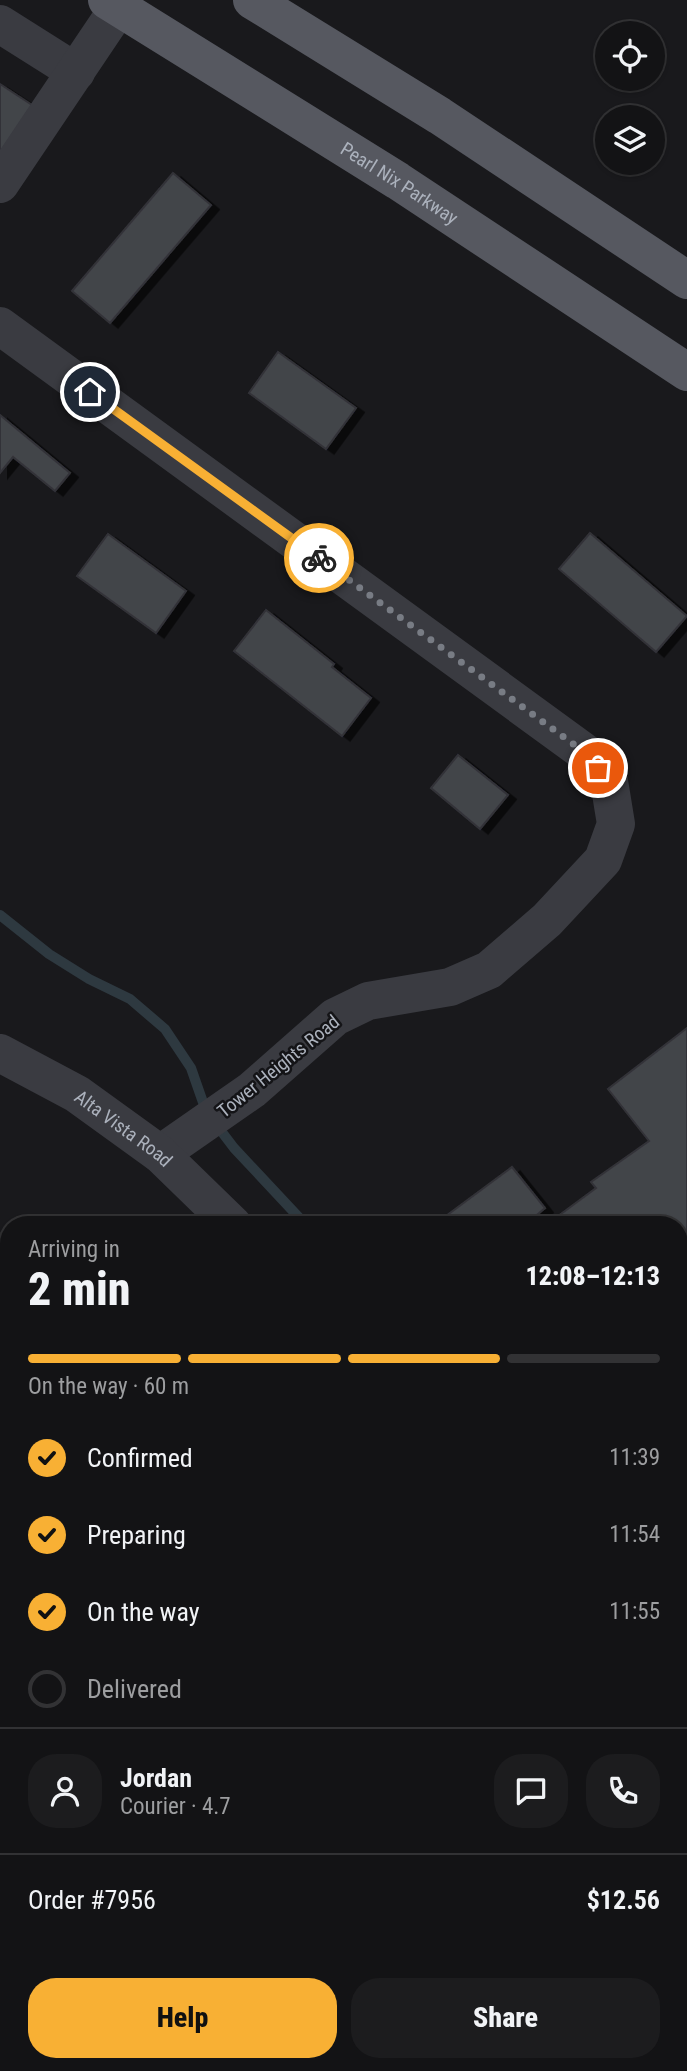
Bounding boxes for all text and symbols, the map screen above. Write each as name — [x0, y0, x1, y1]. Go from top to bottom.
map controls — [595, 21, 665, 175]
button: locate — [595, 21, 665, 91]
button: layers — [595, 105, 665, 175]
street label: Pearl Nix Parkway — [336, 137, 462, 230]
pin — [60, 362, 120, 422]
icon: home — [71, 373, 109, 411]
courier — [284, 523, 354, 593]
icon: bike — [300, 539, 338, 577]
pin — [568, 738, 628, 798]
icon: bag — [579, 749, 617, 787]
street label: Tower Heights Road — [213, 1010, 344, 1123]
street label: Alta Vista Road — [70, 1085, 177, 1172]
text: Arriving in — [28, 1236, 120, 1263]
text: 12:08–12:13 — [526, 1261, 660, 1291]
text: 2 min — [28, 1262, 131, 1316]
text: On the way · 60 m — [28, 1373, 189, 1400]
icon: check — [28, 1439, 66, 1477]
text: Confirmed — [87, 1443, 193, 1473]
text: 11:39 — [609, 1444, 660, 1471]
icon: check — [28, 1516, 66, 1554]
text: Preparing — [87, 1520, 186, 1550]
text: 11:54 — [609, 1521, 660, 1548]
icon: check — [28, 1593, 66, 1631]
text: On the way — [87, 1597, 200, 1627]
text: 11:55 — [609, 1598, 660, 1625]
text: Delivered — [87, 1674, 182, 1704]
button: person — [28, 1754, 102, 1828]
button: chat — [494, 1754, 568, 1828]
button: phone — [586, 1754, 660, 1828]
text: Jordan — [120, 1763, 192, 1793]
text: Courier · 4.7 — [120, 1793, 231, 1820]
text: Order #7956 — [28, 1885, 156, 1915]
text: $12.56 — [587, 1885, 660, 1915]
button: Help — [28, 1978, 337, 2058]
button: Share — [351, 1978, 660, 2058]

